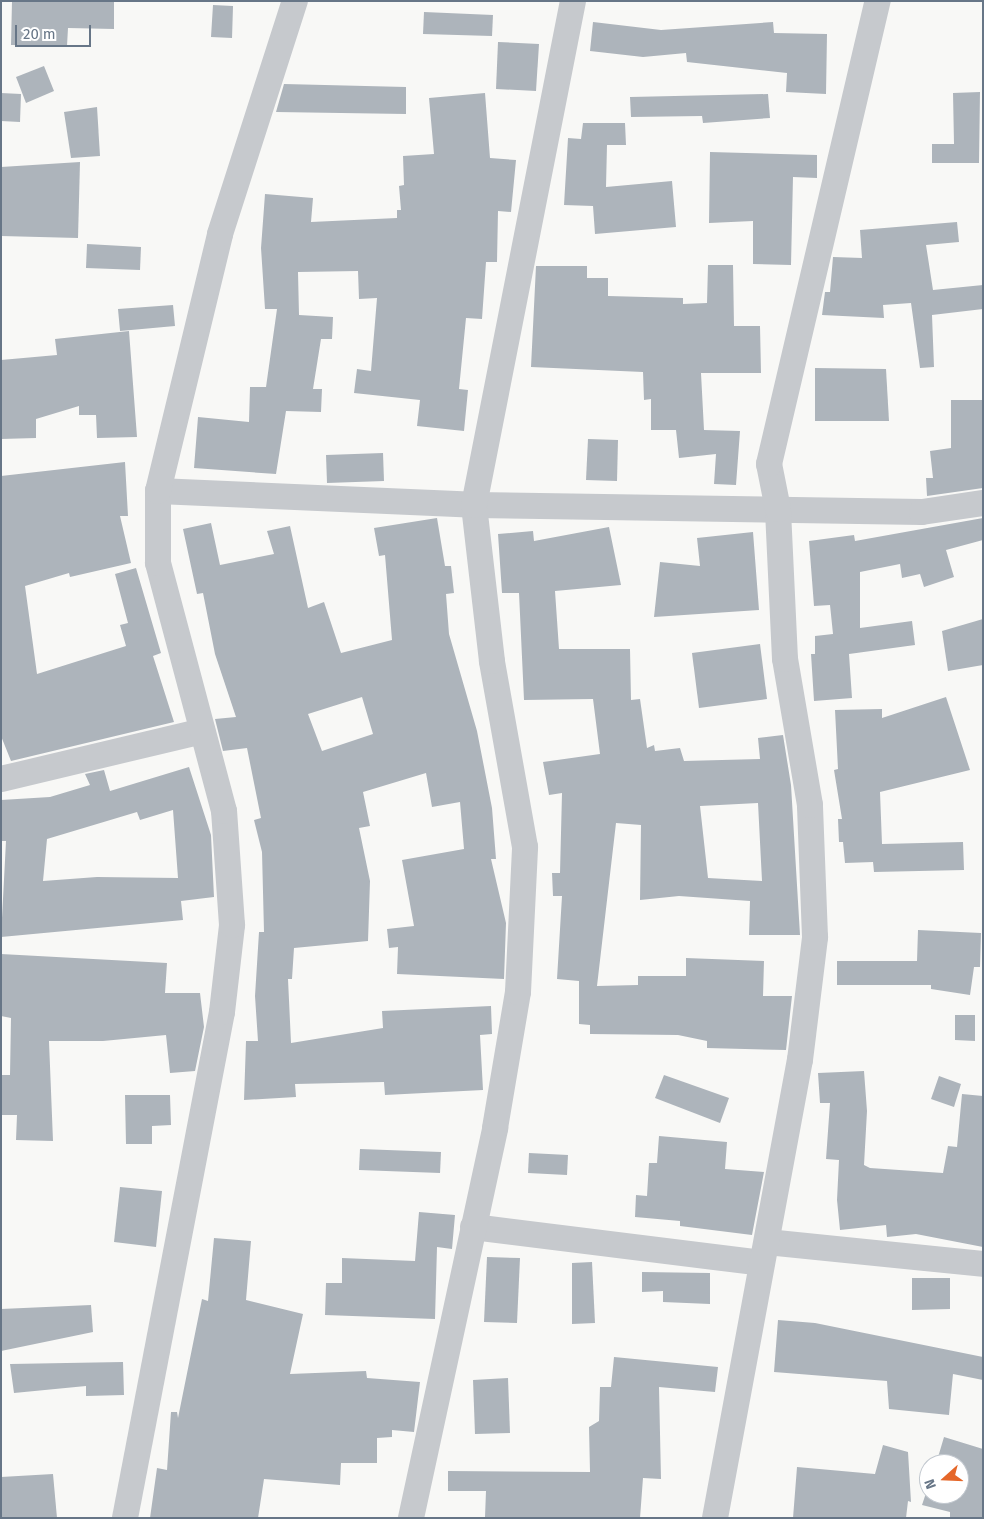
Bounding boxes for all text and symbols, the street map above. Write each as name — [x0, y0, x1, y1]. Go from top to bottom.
scale bar — [18, 15, 94, 47]
text: 20 m — [23, 25, 56, 43]
north arrow — [919, 1454, 969, 1504]
text: N — [921, 1477, 940, 1491]

